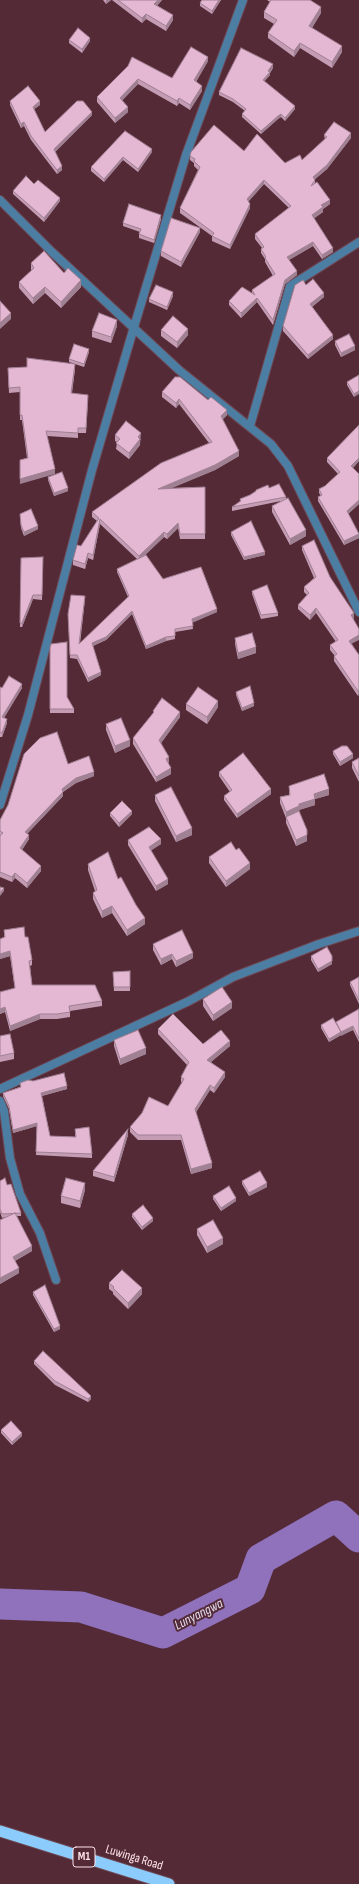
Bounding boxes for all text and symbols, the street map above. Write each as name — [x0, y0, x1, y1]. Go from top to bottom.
water label: Lunyangwa — [172, 1596, 226, 1634]
street label: Luwinga Road — [103, 1842, 165, 1874]
road number: M1 — [73, 1847, 95, 1867]

